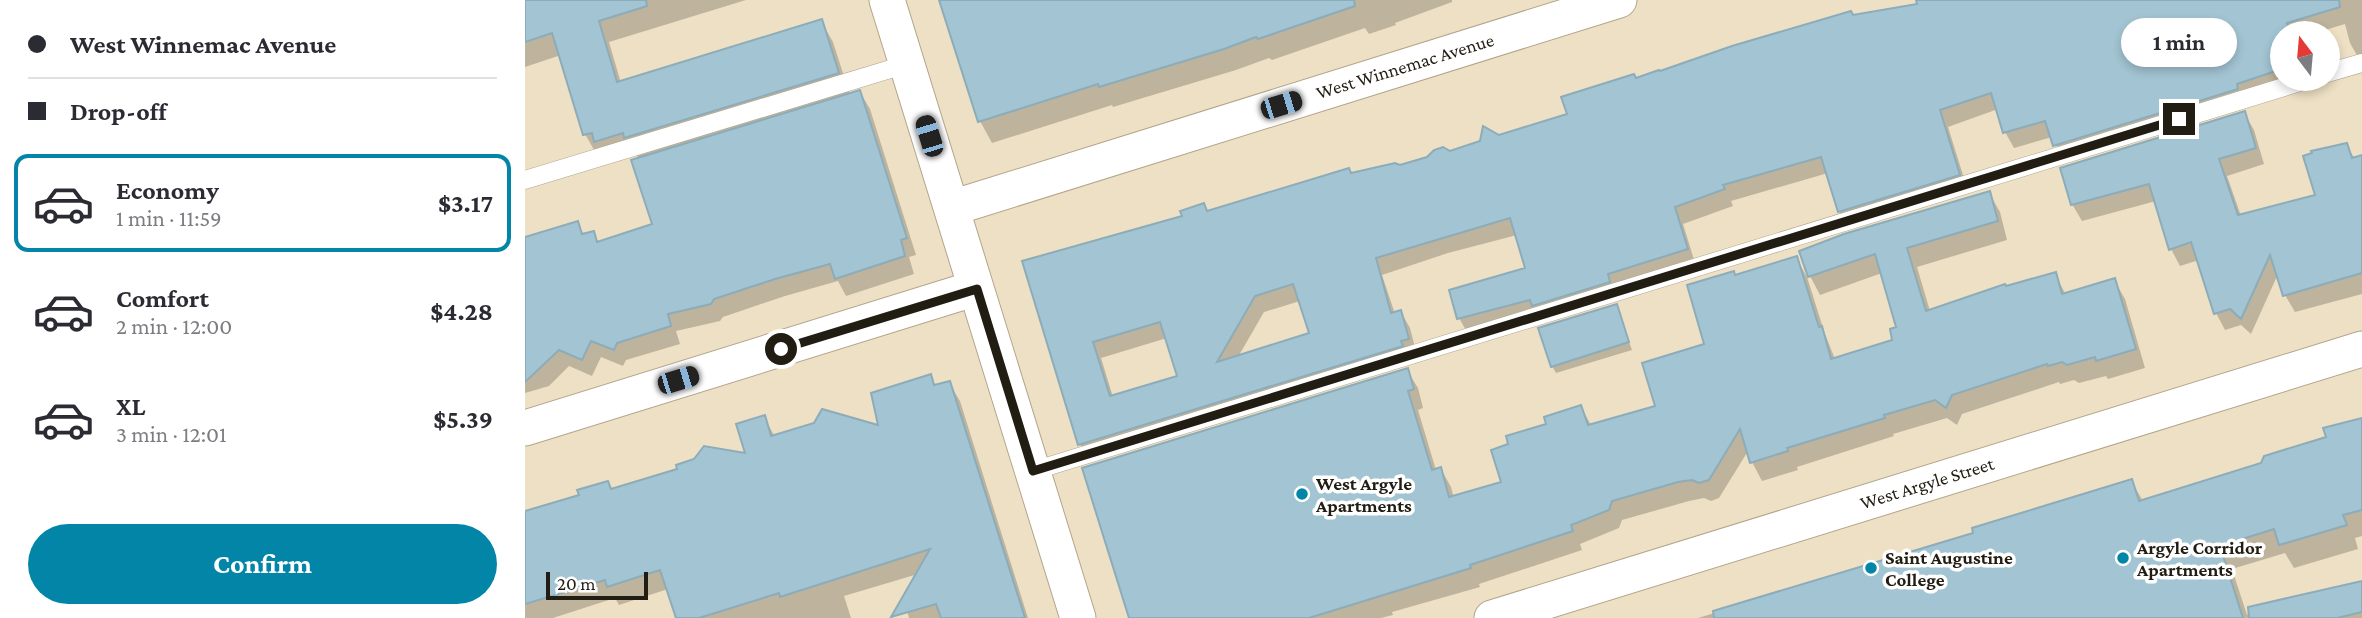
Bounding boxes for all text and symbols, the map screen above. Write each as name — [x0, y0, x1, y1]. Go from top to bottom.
callout: 1 min — [2121, 18, 2237, 66]
north arrow — [2270, 21, 2340, 91]
map controls — [2270, 21, 2340, 91]
street label: West Winnemac Avenue — [1314, 29, 1496, 103]
text: 1 min — [2153, 29, 2205, 55]
text: West Winnemac Avenue — [70, 30, 336, 59]
car — [1258, 89, 1305, 121]
text: Drop-off — [70, 97, 167, 126]
route end — [2163, 103, 2195, 135]
car — [913, 113, 946, 159]
icon: car — [32, 172, 95, 235]
text: Economy — [116, 176, 219, 205]
text: $3.17 — [438, 189, 493, 218]
text: 1 min · 11:59 — [116, 205, 222, 231]
icon: car — [32, 280, 95, 343]
text: Comfort — [116, 284, 209, 313]
text: $4.28 — [430, 297, 493, 326]
text: 2 min · 12:00 — [116, 313, 232, 339]
route start — [765, 333, 797, 365]
car — [655, 364, 702, 396]
icon: car — [32, 388, 95, 451]
text: XL — [116, 392, 145, 421]
text: $5.39 — [433, 405, 493, 434]
text: 3 min · 12:01 — [116, 421, 227, 447]
street label: West Argyle Street — [1858, 452, 1997, 513]
place label: West Argyle Apartments — [1315, 473, 1412, 516]
marker: West Argyle Apartments — [1294, 486, 1310, 502]
button: Confirm — [28, 524, 497, 604]
place label: Argyle Corridor Apartments — [2136, 537, 2263, 580]
place label: Saint Augustine College — [1885, 547, 2013, 590]
marker: Argyle Corridor Apartments — [2115, 550, 2131, 566]
marker: Saint Augustine College — [1863, 560, 1879, 576]
scale bar — [546, 569, 647, 601]
text: 20 m — [557, 573, 596, 594]

